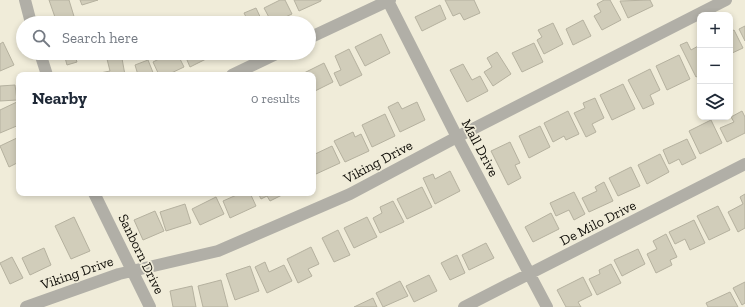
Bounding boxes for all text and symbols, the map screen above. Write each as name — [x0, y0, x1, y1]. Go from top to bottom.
map controls — [697, 12, 733, 120]
button: + — [697, 12, 733, 48]
search box — [16, 16, 316, 60]
icon: search — [30, 27, 52, 49]
text: Search here — [62, 29, 138, 47]
button: − — [697, 48, 733, 84]
button: layers — [697, 84, 733, 120]
text: Nearby — [32, 88, 87, 108]
text: 0 results — [251, 91, 300, 106]
street label: Mall Drive — [458, 116, 502, 180]
street label: Viking Drive — [340, 137, 416, 188]
street label: De Milo Drive — [557, 196, 639, 249]
street label: Sanborn Drive — [114, 211, 168, 297]
street label: Viking Drive — [37, 252, 116, 294]

